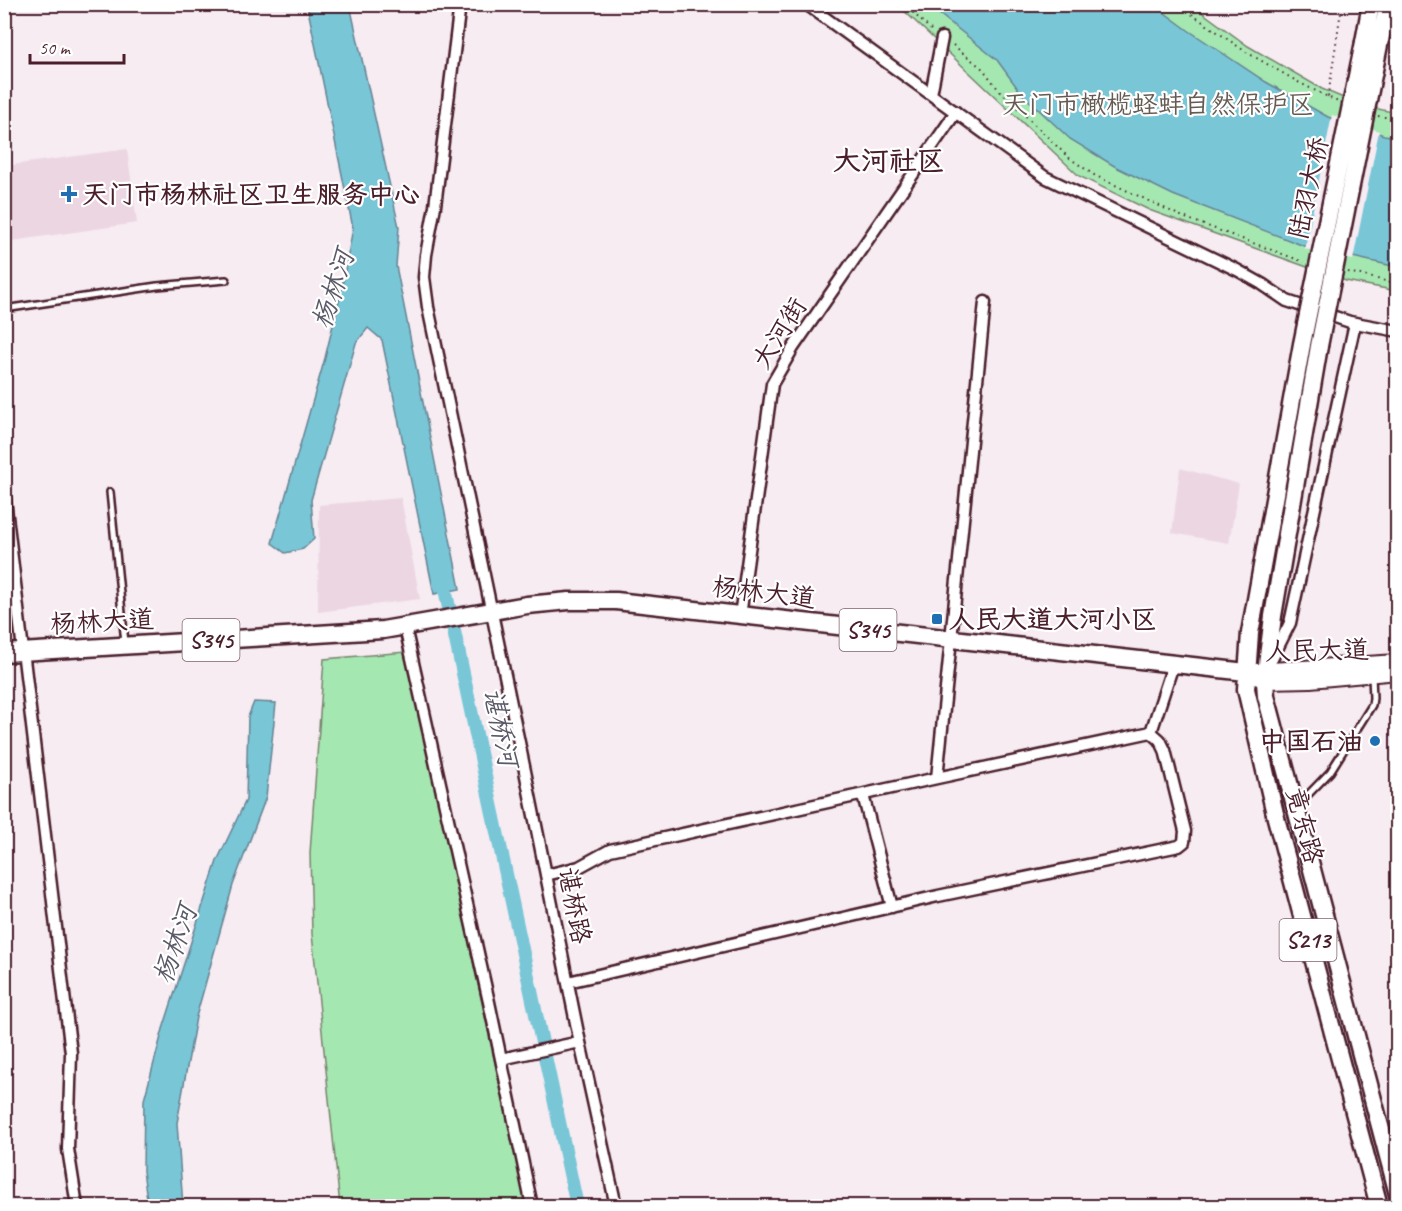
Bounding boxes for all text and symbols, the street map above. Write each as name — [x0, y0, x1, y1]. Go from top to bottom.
scale bar — [30, 27, 124, 65]
text: 50 m — [39, 37, 72, 59]
park label: 天门市橄榄蛏蚌自然保护区 — [1002, 88, 1314, 121]
street label: 陆羽大桥 — [1282, 134, 1335, 242]
district label: 大河社区 — [833, 143, 945, 178]
place label: 天门市杨林社区卫生服务中心 — [82, 178, 420, 211]
marker: 天门市杨林社区卫生服务中心 — [60, 185, 78, 203]
water label: 杨林河 — [304, 241, 363, 333]
street label: 大河街 — [745, 291, 814, 375]
street label: 杨林大道 — [710, 570, 818, 615]
street label: 杨林大道 — [49, 602, 155, 641]
place label: 人民大道大河小区 — [949, 603, 1157, 636]
road number: S345 — [840, 609, 896, 651]
marker: 人民大道大河小区 — [930, 612, 944, 626]
road number: S345 — [182, 619, 240, 661]
street label: 人民大道 — [1265, 633, 1369, 668]
water label: 谌桥河 — [476, 684, 527, 774]
place label: 中国石油 — [1259, 725, 1363, 758]
marker: 中国石油 — [1368, 734, 1382, 748]
street label: 竟东路 — [1278, 783, 1331, 867]
street label: 谌桥路 — [551, 864, 598, 947]
water label: 杨林河 — [146, 896, 206, 988]
road number: S213 — [1280, 919, 1336, 961]

